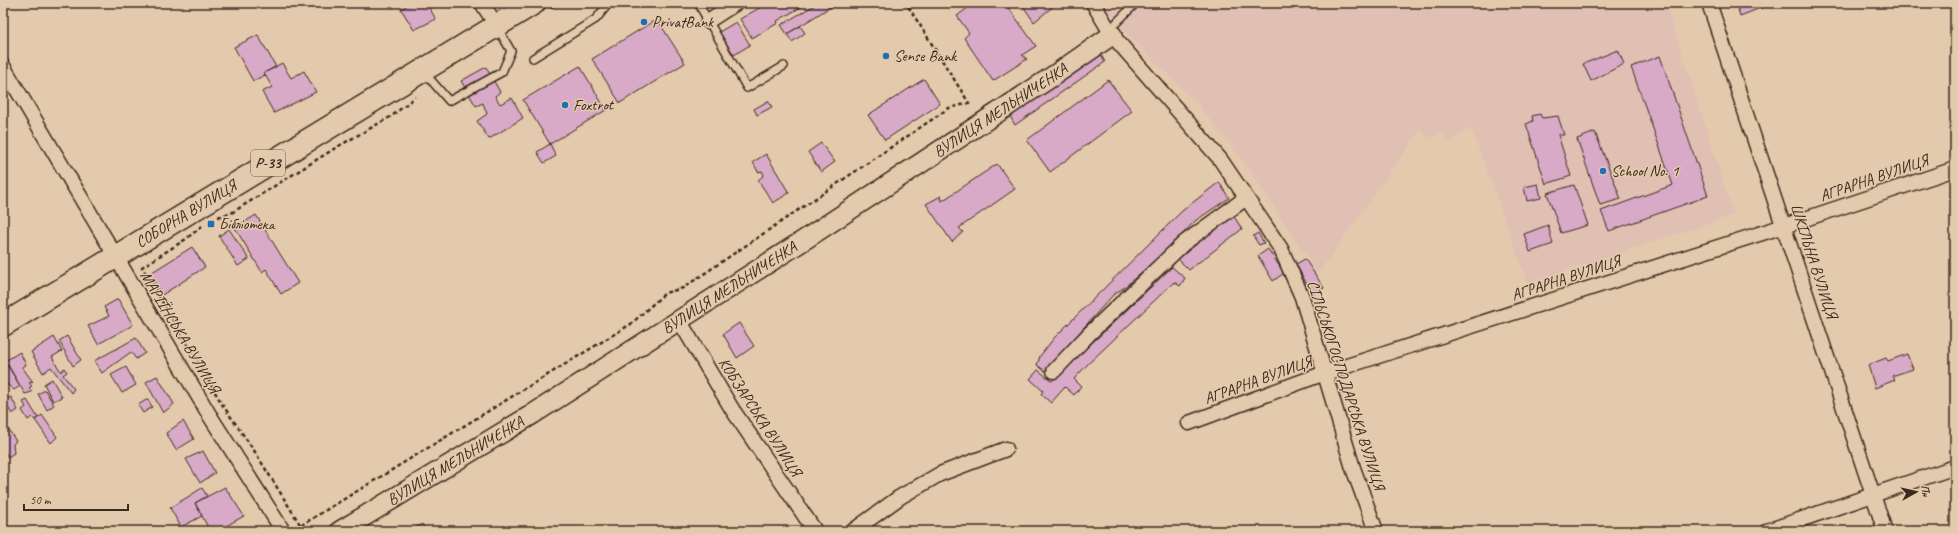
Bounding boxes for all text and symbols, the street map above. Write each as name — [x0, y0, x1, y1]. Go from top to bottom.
place label: PrivatBank — [652, 12, 714, 32]
marker: PrivatBank — [639, 17, 649, 27]
place label: Sense Bank — [894, 46, 957, 66]
marker: Sense Bank — [881, 51, 891, 61]
street label: ВУЛИЦЯ МЕЛЬНИЧЕНКА — [930, 59, 1072, 162]
place label: Foxtrot — [573, 95, 615, 115]
marker: Foxtrot — [560, 100, 570, 110]
street label: АГРАРНА ВУЛИЦЯ — [1817, 149, 1933, 206]
road number: Р-33 — [251, 150, 285, 176]
place label: School No. 1 — [1611, 161, 1680, 181]
marker: School No. 1 — [1598, 166, 1608, 176]
street label: СОБОРНА ВУЛИЦЯ — [132, 175, 242, 252]
street label: ШКІЛЬНА ВУЛИЦЯ — [1786, 201, 1843, 323]
place label: Бібліотека — [219, 214, 276, 234]
marker: Бібліотека — [206, 219, 216, 229]
street label: ВУЛИЦЯ МЕЛЬНИЧЕНКА — [658, 237, 801, 339]
street label: АГРАРНА ВУЛИЦЯ — [1509, 250, 1625, 305]
street label: МАРІЇНСЬКА ВУЛИЦЯ — [136, 267, 226, 399]
street label: СІЛЬСЬКОГОСПОДАРСЬКА ВУЛИЦЯ — [1303, 278, 1390, 495]
street label: АГРАРНА ВУЛИЦЯ — [1201, 350, 1317, 409]
street label: КОБЗАРСЬКА ВУЛИЦЯ — [714, 354, 807, 482]
street label: ВУЛИЦЯ МЕЛЬНИЧЕНКА — [383, 411, 528, 510]
north arrow — [1896, 472, 1936, 512]
text: Пн — [1918, 484, 1934, 498]
scale bar — [24, 486, 128, 512]
text: 50 m — [30, 492, 52, 508]

